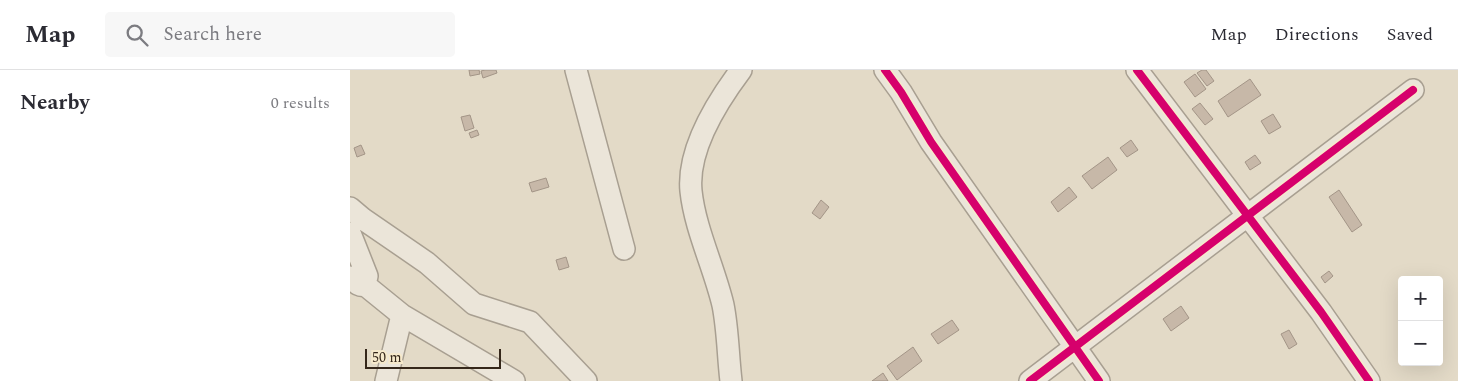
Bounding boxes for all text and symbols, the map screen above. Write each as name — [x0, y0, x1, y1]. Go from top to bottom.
search box — [105, 12, 455, 57]
text: Map — [25, 17, 75, 53]
text: Search here — [163, 20, 262, 49]
icon: search — [123, 21, 151, 49]
text: Map — [1211, 21, 1247, 48]
text: Directions — [1275, 21, 1359, 48]
text: Saved — [1387, 21, 1433, 48]
text: Nearby — [20, 87, 90, 119]
text: 0 results — [271, 91, 330, 115]
map controls — [1398, 276, 1443, 366]
button: + — [1398, 276, 1443, 321]
button: − — [1398, 321, 1443, 366]
scale bar — [365, 346, 501, 369]
text: 50 m — [372, 347, 402, 368]

